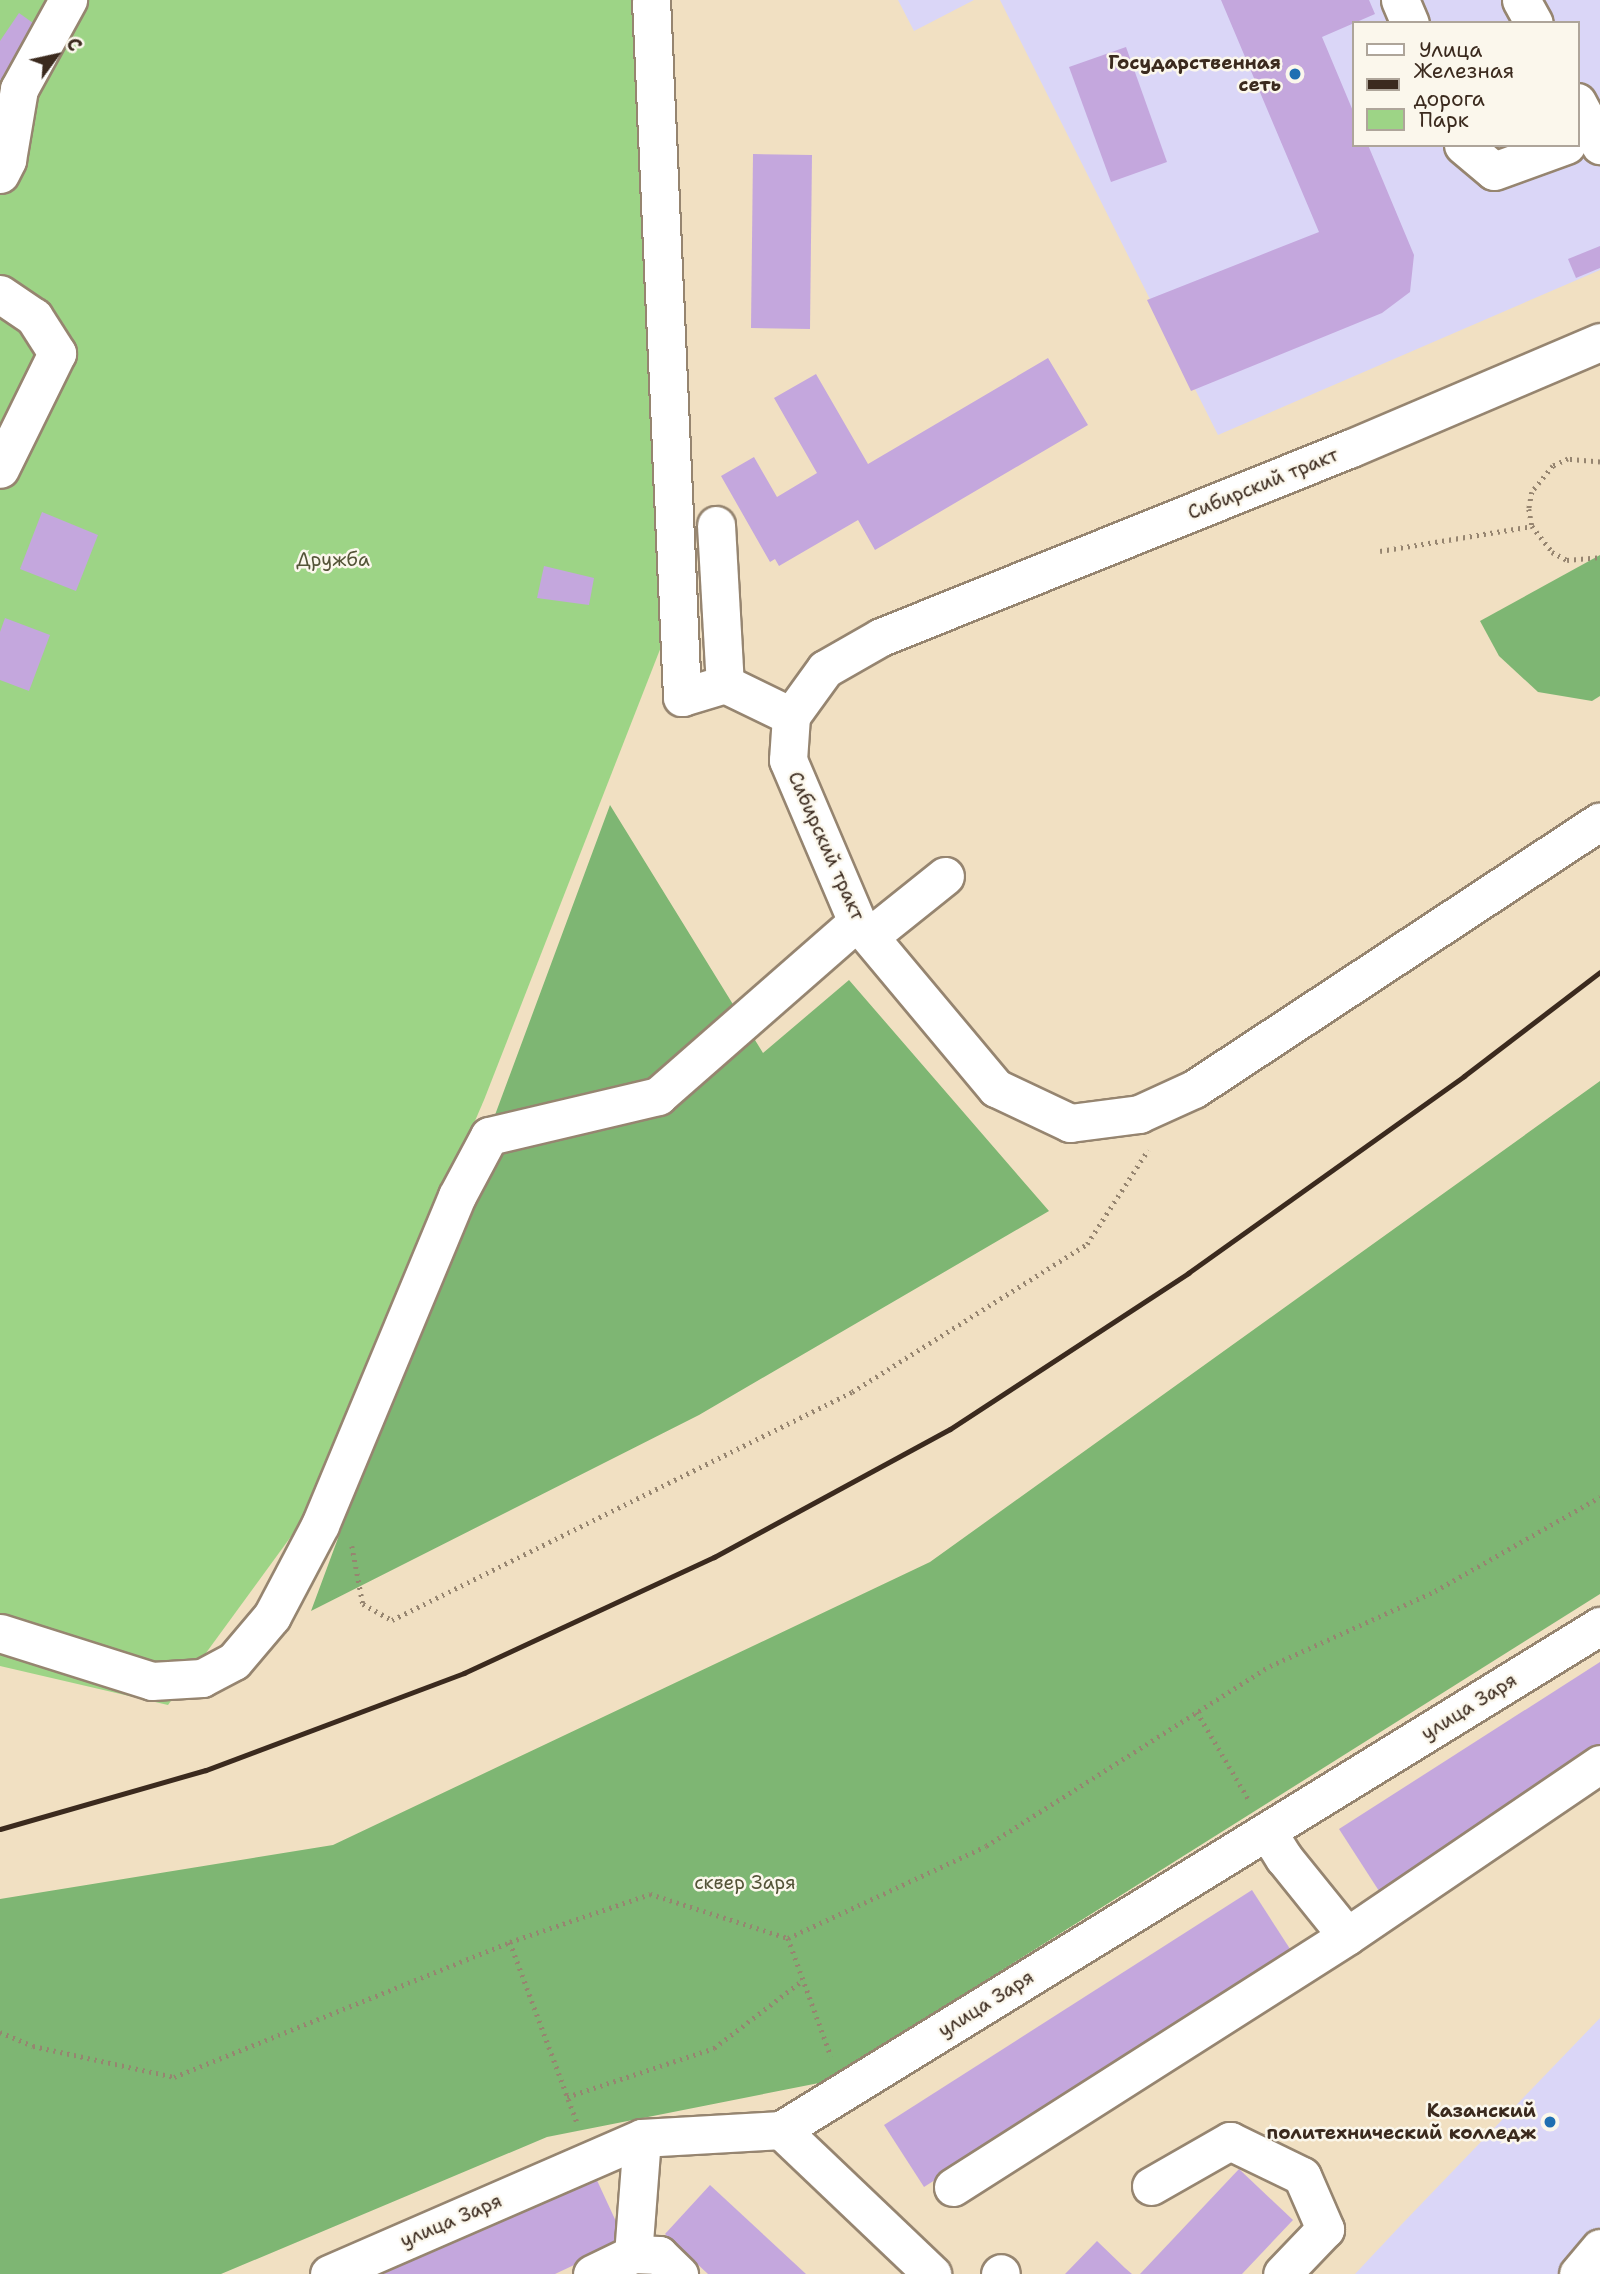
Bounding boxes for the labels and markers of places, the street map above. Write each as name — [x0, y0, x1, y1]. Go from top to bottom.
place label: Государственная сеть — [1108, 52, 1281, 96]
marker: Государственная сеть — [1287, 66, 1303, 82]
place label: Казанский политехнический колледж — [1266, 2100, 1536, 2144]
marker: Казанский политехнический колледж — [1542, 2114, 1558, 2130]

